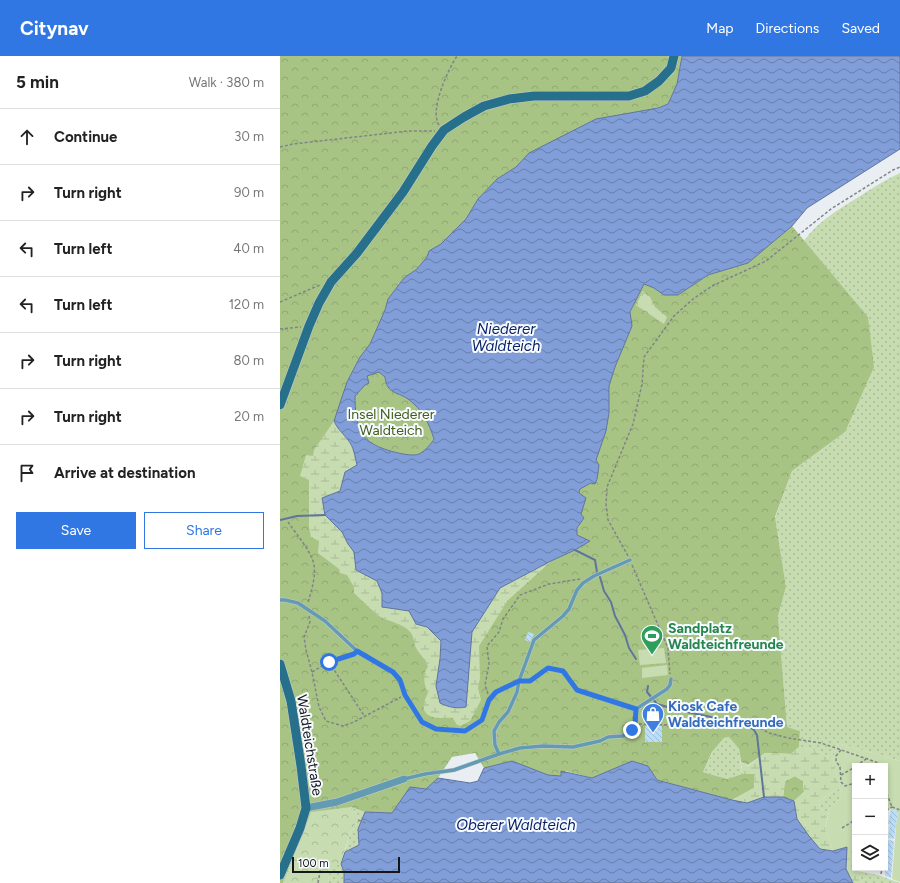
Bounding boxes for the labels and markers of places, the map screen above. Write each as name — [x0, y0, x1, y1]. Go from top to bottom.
place label: Sandplatz Waldteichfreunde — [668, 620, 784, 653]
sports icon: Sandplatz Waldteichfreunde — [639, 623, 665, 656]
place label: Kiosk Cafe Waldteichfreunde — [668, 698, 784, 731]
shop icon: Kiosk Cafe Waldteichfreunde — [640, 701, 666, 734]

